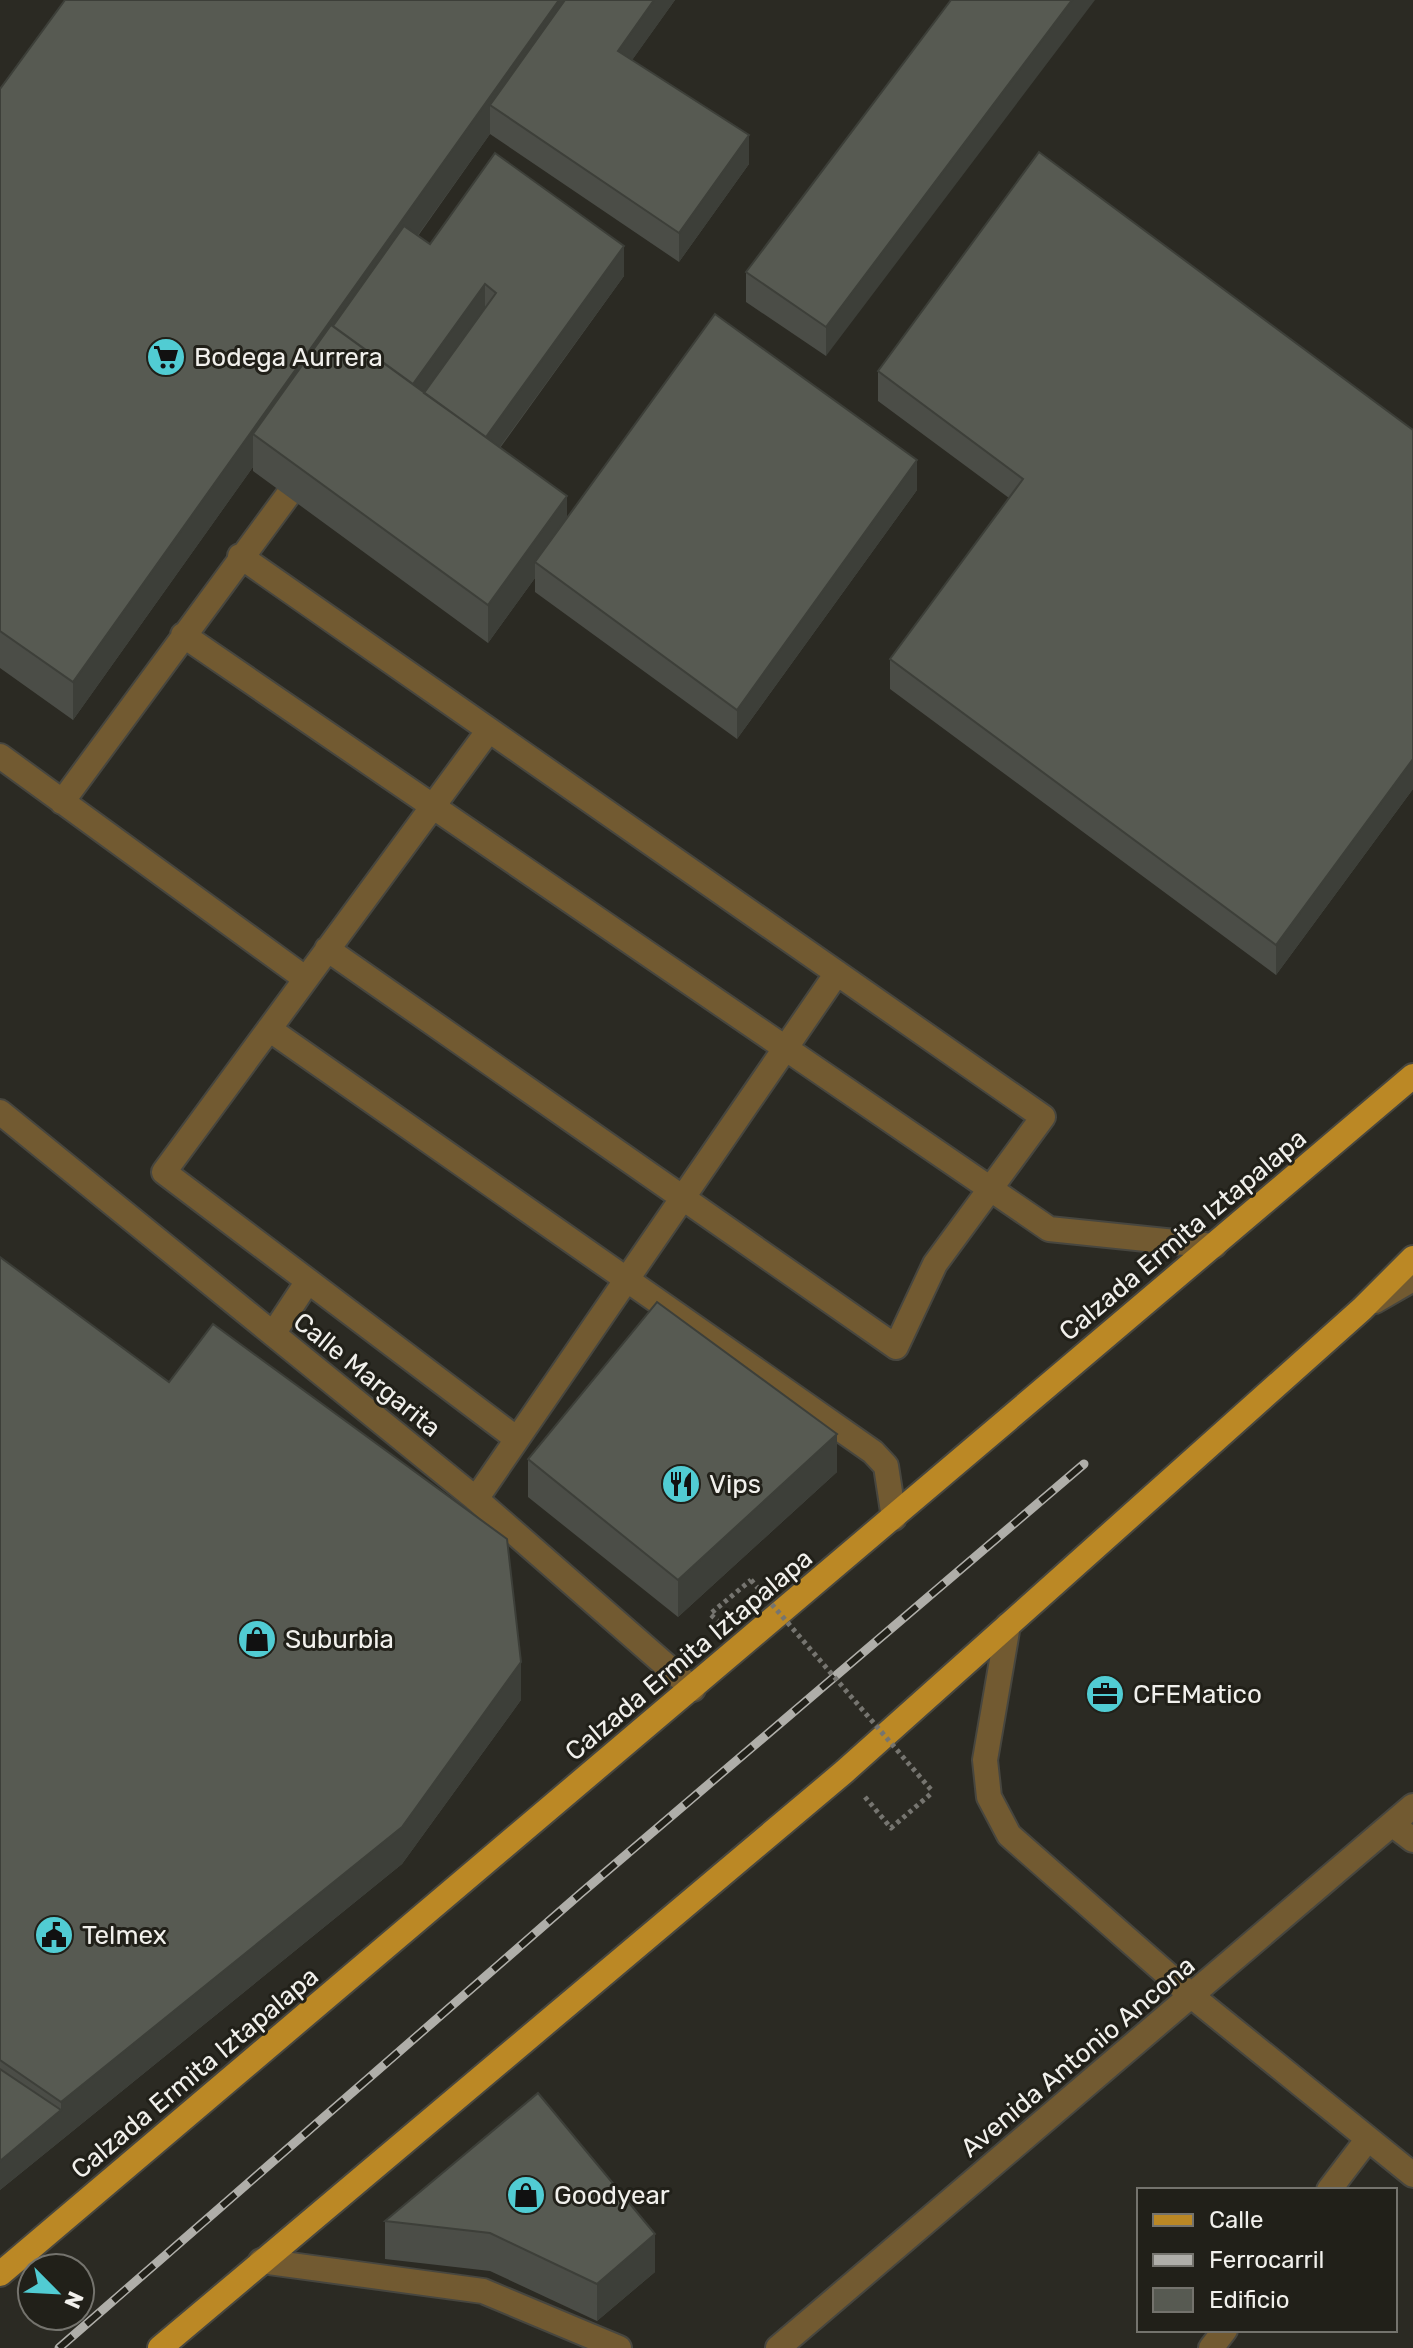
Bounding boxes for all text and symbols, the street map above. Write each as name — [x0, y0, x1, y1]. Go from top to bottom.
supermarket icon: Bodega Aurrera — [145, 336, 187, 378]
place label: Bodega Aurrera — [194, 342, 383, 373]
street label: Calzada Ermita Iztapalapa — [1053, 1123, 1313, 1347]
street label: Calle Margarita — [287, 1306, 447, 1444]
restaurant icon: Vips — [660, 1463, 702, 1505]
place label: Vips — [709, 1469, 761, 1500]
street label: Calzada Ermita Iztapalapa — [559, 1543, 819, 1767]
shop icon: Suburbia — [236, 1618, 278, 1660]
place label: Suburbia — [285, 1624, 394, 1655]
office icon: CFEMatico — [1084, 1673, 1126, 1715]
place label: CFEMatico — [1133, 1679, 1262, 1710]
public building icon: Telmex — [33, 1914, 75, 1956]
place label: Telmex — [82, 1920, 167, 1951]
street label: Avenida Antonio Ancona — [955, 1950, 1201, 2164]
street label: Calzada Ermita Iztapalapa — [65, 1961, 325, 2185]
shop icon: Goodyear — [505, 2174, 547, 2216]
place label: Goodyear — [554, 2180, 670, 2211]
legend — [1137, 2188, 1397, 2332]
text: Calle — [1209, 2206, 1263, 2234]
text: Ferrocarril — [1209, 2246, 1324, 2274]
north arrow — [16, 2252, 96, 2332]
text: Edificio — [1209, 2286, 1290, 2314]
text: N — [58, 2287, 89, 2313]

